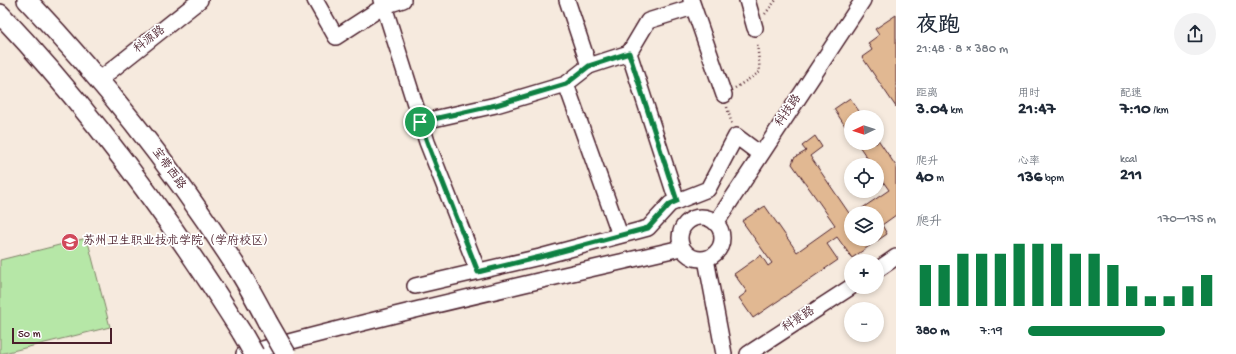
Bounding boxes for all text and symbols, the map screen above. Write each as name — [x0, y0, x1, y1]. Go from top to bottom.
button: share — [1174, 13, 1216, 55]
text: 夜跑 — [916, 14, 960, 40]
street label: 科源路 — [131, 23, 168, 57]
text: 21:48 · 8 × 380 m — [916, 42, 1008, 57]
text: 距离 — [916, 88, 938, 100]
text: 用时 — [1018, 88, 1040, 100]
text: 配速 — [1120, 88, 1142, 100]
street label: 科技路 — [772, 92, 805, 130]
text: 3.04 — [916, 100, 948, 120]
text: 21:47 — [1018, 100, 1055, 120]
text: 7:10 — [1120, 100, 1151, 120]
pin — [403, 105, 437, 139]
text: km — [948, 105, 963, 117]
text: /km — [1151, 105, 1169, 117]
north arrow — [844, 110, 884, 150]
map controls — [844, 110, 884, 342]
icon: arrive — [409, 111, 431, 133]
street label: 宝带西路 — [148, 145, 189, 193]
text: kcal — [1120, 154, 1137, 166]
text: 爬升 — [916, 156, 938, 168]
text: 心率 — [1018, 156, 1040, 168]
button: locate — [844, 158, 884, 198]
text: 211 — [1120, 166, 1142, 186]
text: 40 — [916, 168, 934, 188]
text: 136 — [1018, 168, 1042, 188]
text: m — [934, 173, 944, 185]
text: bpm — [1042, 173, 1064, 185]
button: layers — [844, 206, 884, 246]
text: 170–175 m — [1157, 212, 1216, 227]
text: 爬升 — [916, 215, 942, 230]
school or university icon: 苏州卫生职业技术学院（学府校区） — [60, 232, 80, 252]
place label: 苏州卫生职业技术学院（学府校区） — [83, 233, 275, 249]
button: + — [844, 254, 884, 294]
button: − — [844, 302, 884, 342]
street label: 科景路 — [780, 303, 818, 336]
text: 380 m — [916, 324, 950, 339]
text: 7:19 — [980, 324, 1003, 339]
scale bar — [12, 326, 112, 345]
text: 50 m — [18, 329, 40, 341]

